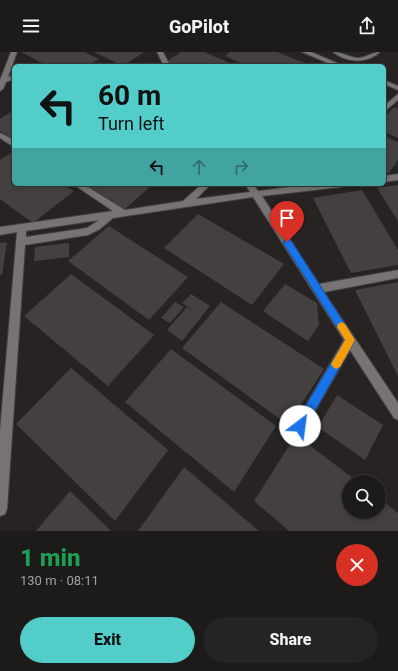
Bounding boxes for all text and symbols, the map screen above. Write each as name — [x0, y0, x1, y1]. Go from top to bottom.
icon: menu — [20, 15, 42, 37]
icon: share — [356, 15, 378, 37]
text: GoPilot — [169, 16, 229, 37]
text: 60 m — [98, 79, 161, 112]
icon: left — [32, 80, 84, 132]
text: Turn left — [98, 113, 164, 134]
icon: left — [146, 156, 168, 178]
icon: ahead — [188, 156, 210, 178]
icon: right — [230, 156, 252, 178]
pin — [270, 201, 304, 242]
icon: arrive — [276, 207, 298, 229]
position arrow — [279, 405, 321, 447]
map controls — [342, 475, 386, 519]
button: search — [342, 475, 386, 519]
text: 1 min — [20, 544, 81, 572]
button: close — [336, 544, 378, 586]
text: 130 m · 08:11 — [20, 573, 99, 588]
button: Exit — [20, 617, 195, 663]
button: Share — [203, 617, 378, 663]

